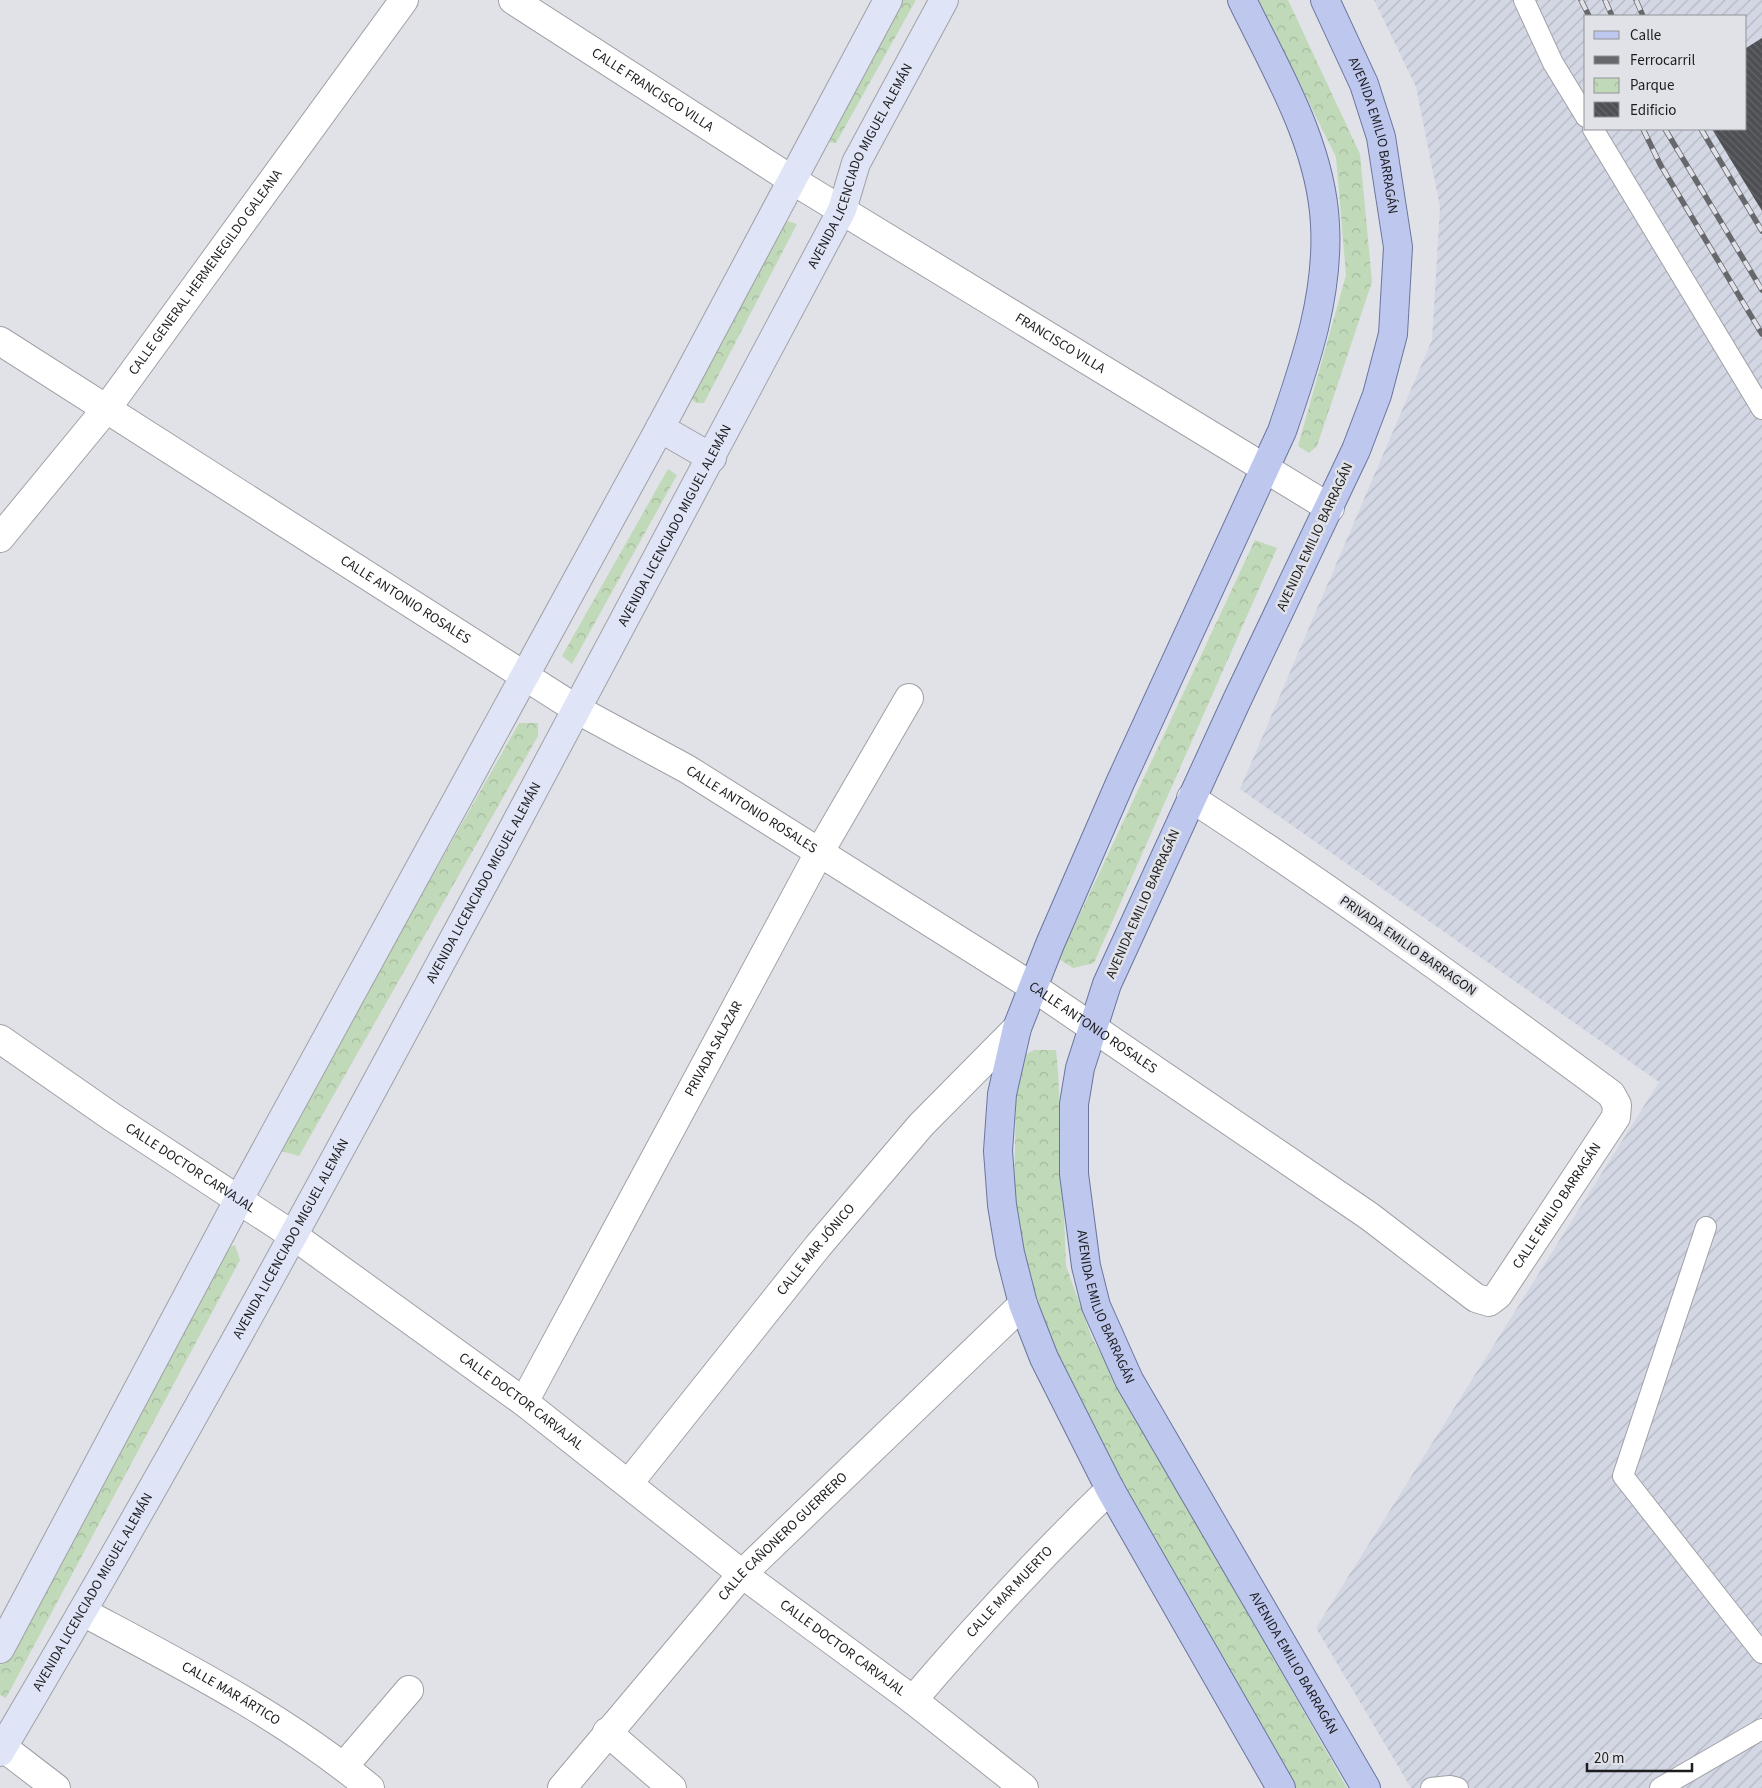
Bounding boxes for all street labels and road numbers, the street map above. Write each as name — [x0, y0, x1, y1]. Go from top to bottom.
street label: CALLE FRANCISCO VILLA — [587, 43, 718, 137]
street label: AVENIDA EMILIO BARRAGÁN — [1343, 54, 1403, 215]
street label: AVENIDA LICENCIADO MIGUEL ALEMÁN — [803, 60, 918, 272]
street label: CALLE GENERAL HERMENEGILDO GALEANA — [124, 165, 288, 379]
street label: FRANCISCO VILLA — [1011, 308, 1109, 379]
street label: AVENIDA LICENCIADO MIGUEL ALEMÁN — [613, 421, 737, 630]
street label: AVENIDA EMILIO BARRAGÁN — [1272, 459, 1358, 615]
street label: CALLE ANTONIO ROSALES — [336, 551, 475, 649]
street label: CALLE ANTONIO ROSALES — [682, 761, 821, 859]
street label: AVENIDA LICENCIADO MIGUEL ALEMÁN — [422, 779, 546, 987]
street label: AVENIDA EMILIO BARRAGÁN — [1101, 826, 1185, 982]
street label: PRIVADA EMILIO BARRAGON — [1335, 891, 1481, 1001]
street label: CALLE ANTONIO ROSALES — [1025, 977, 1161, 1079]
street label: PRIVADA SALAZAR — [680, 997, 748, 1100]
street label: CALLE DOCTOR CARVAJAL — [121, 1118, 259, 1218]
street label: AVENIDA LICENCIADO MIGUEL ALEMÁN — [228, 1135, 354, 1343]
street label: CALLE EMILIO BARRAGÁN — [1508, 1139, 1606, 1273]
street label: CALLE MAR JÓNICO — [772, 1199, 860, 1300]
street label: AVENIDA EMILIO BARRAGÁN — [1071, 1229, 1140, 1387]
street label: CALLE DOCTOR CARVAJAL — [455, 1348, 588, 1455]
street label: CALLE CAÑONERO GUERRERO — [713, 1468, 852, 1605]
street label: AVENIDA LICENCIADO MIGUEL ALEMÁN — [28, 1489, 158, 1695]
street label: CALLE MAR MUERTO — [962, 1542, 1058, 1642]
street label: AVENIDA EMILIO BARRAGÁN — [1244, 1588, 1343, 1738]
street label: CALLE DOCTOR CARVAJAL — [775, 1595, 910, 1701]
street label: CALLE MAR ÁRTICO — [178, 1657, 284, 1731]

